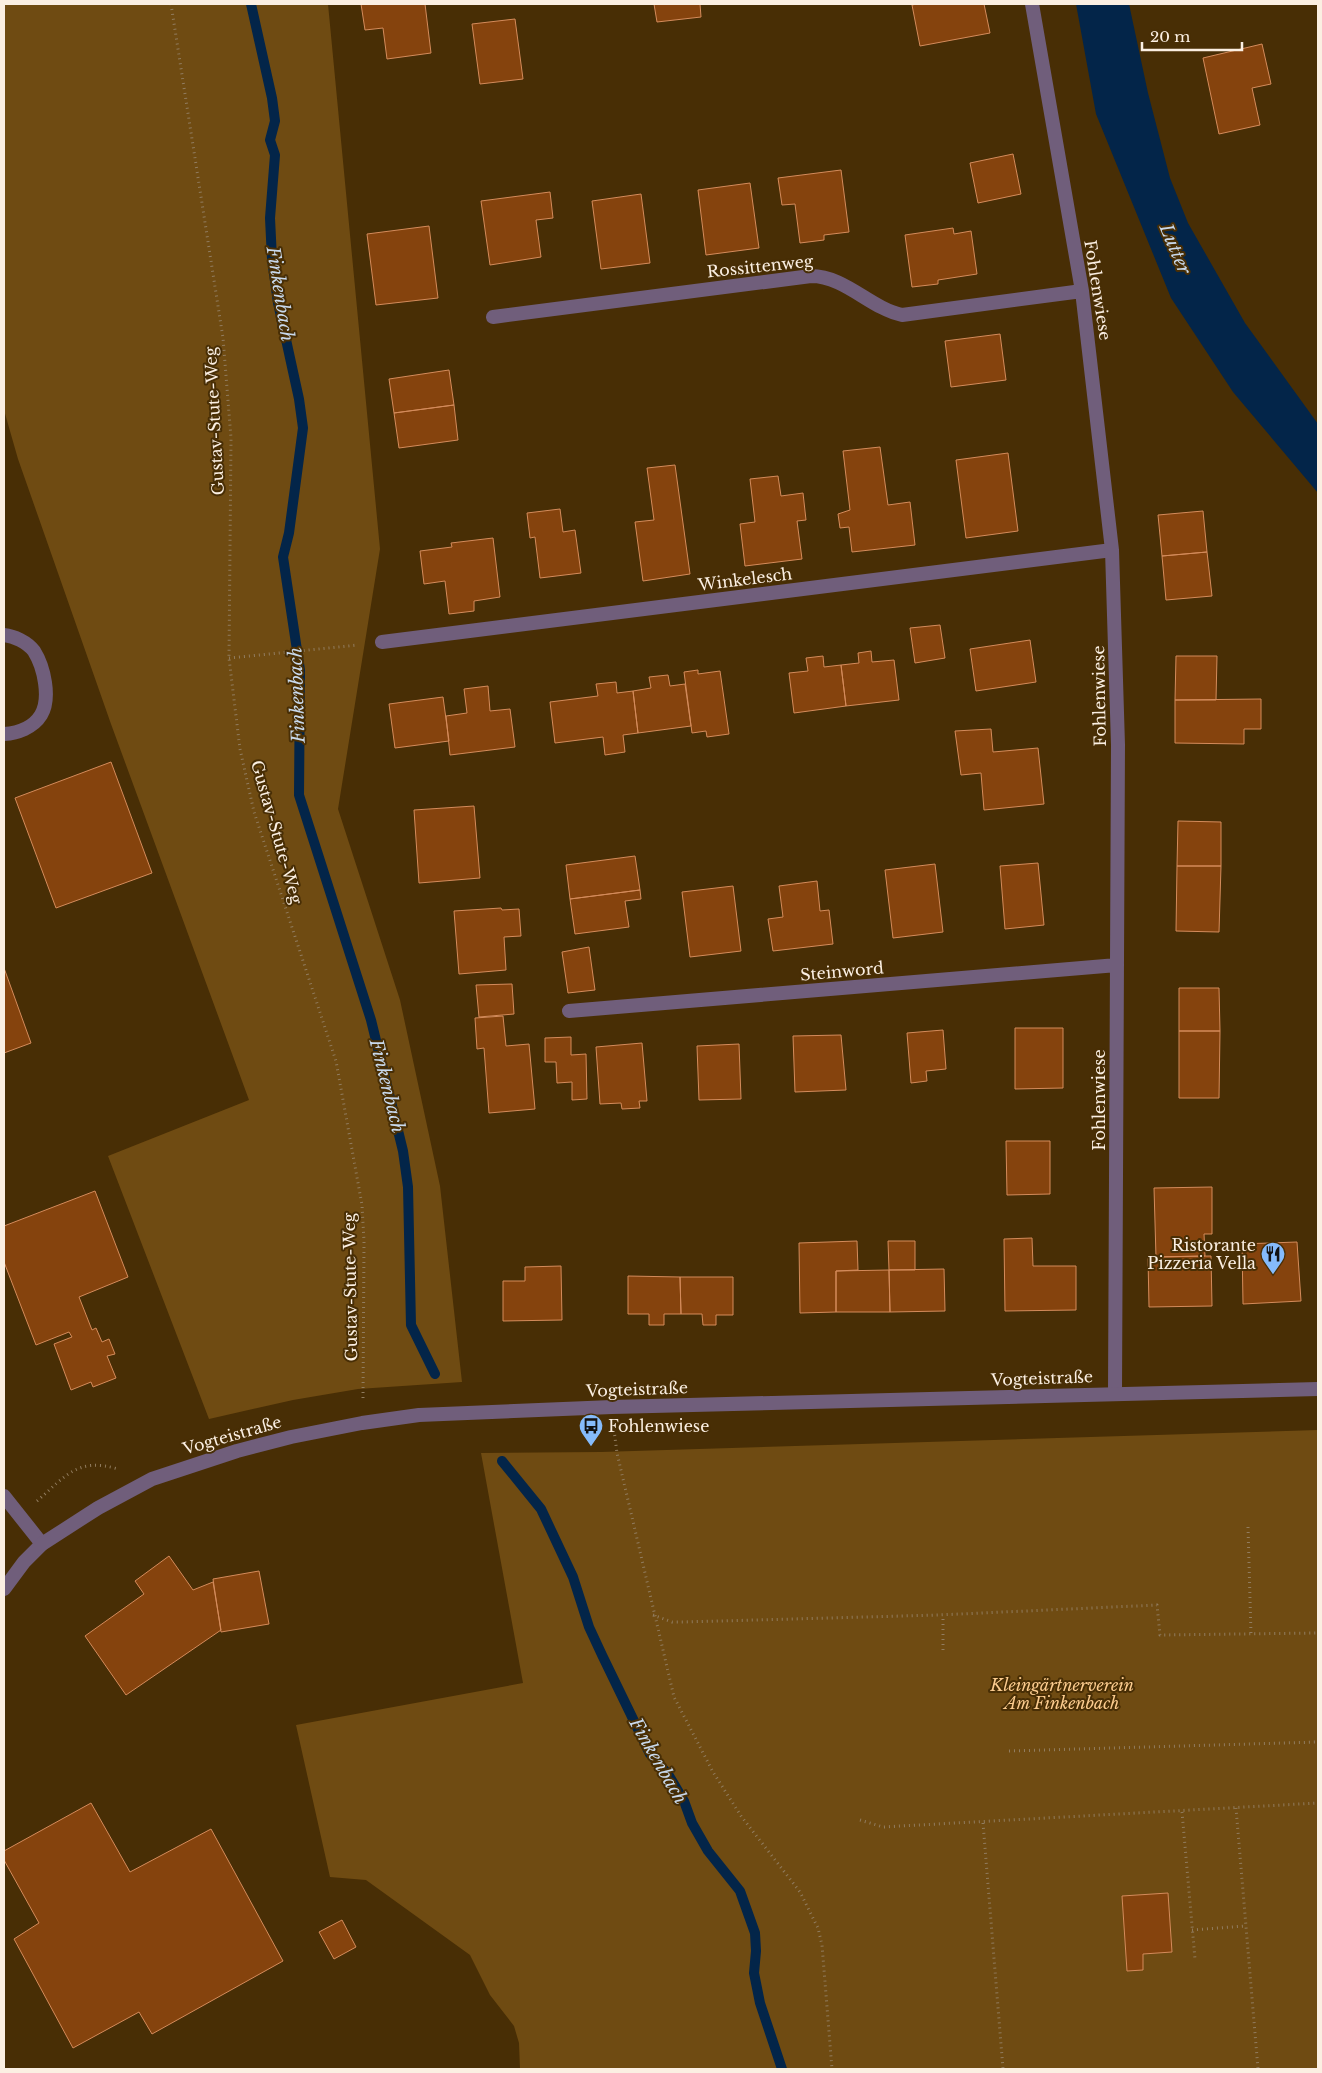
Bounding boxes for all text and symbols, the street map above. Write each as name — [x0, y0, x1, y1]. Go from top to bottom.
scale bar — [1142, 20, 1242, 52]
text: 20 m — [1150, 27, 1190, 46]
water label: Lutter — [1154, 220, 1196, 278]
street label: Fohlenwiese — [1080, 238, 1116, 342]
water label: Finkenbach — [261, 244, 298, 343]
street label: Rossittenweg — [706, 250, 815, 282]
street label: Gustav-Stute-Weg — [200, 346, 228, 496]
street label: Winkelesch — [696, 563, 793, 595]
street label: Fohlenwiese — [1088, 645, 1110, 747]
water label: Finkenbach — [284, 647, 310, 744]
street label: Gustav-Stute-Weg — [247, 758, 307, 907]
street label: Steinword — [799, 957, 885, 985]
water label: Finkenbach — [364, 1036, 409, 1135]
street label: Fohlenwiese — [1089, 1049, 1109, 1151]
street label: Gustav-Stute-Weg — [339, 1212, 361, 1362]
place label: Ristorante Pizzeria Vella — [1147, 1235, 1256, 1273]
restaurant icon: Ristorante Pizzeria Vella — [1260, 1241, 1286, 1275]
street label: Vogteistraße — [990, 1366, 1093, 1390]
street label: Vogteistraße — [585, 1377, 688, 1401]
street label: Vogteistraße — [179, 1411, 284, 1459]
bus stop icon: Fohlenwiese — [578, 1413, 604, 1447]
place label: Fohlenwiese — [608, 1416, 709, 1436]
park label: Kleingärtnerverein Am Finkenbach — [989, 1675, 1134, 1713]
water label: Finkenbach — [624, 1713, 692, 1808]

